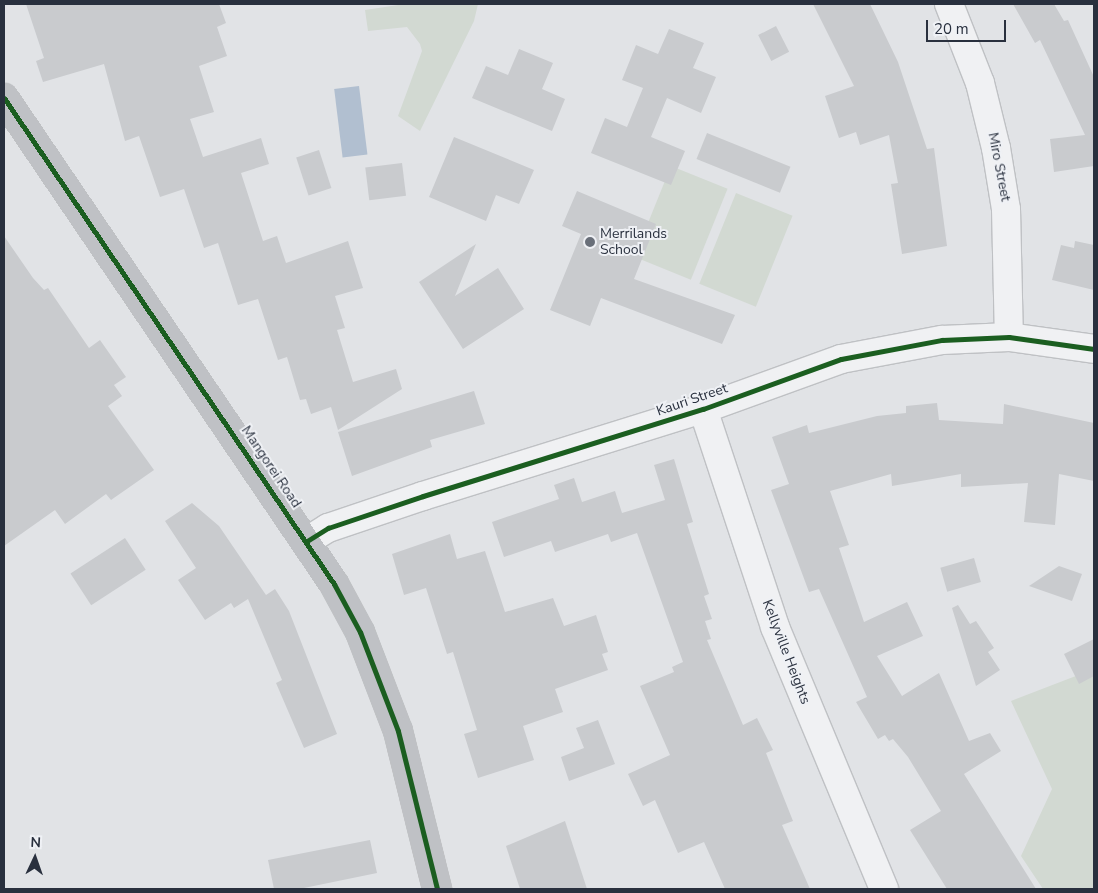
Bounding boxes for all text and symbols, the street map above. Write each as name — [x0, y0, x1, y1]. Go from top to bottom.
scale bar — [928, 10, 1008, 42]
text: 20 m — [934, 19, 969, 39]
street label: Miro Street — [984, 131, 1014, 203]
place label: Merrilands School — [600, 226, 667, 258]
marker: Merrilands School — [584, 236, 596, 248]
street label: Kauri Street — [654, 380, 730, 420]
street label: Mangorei Road — [237, 423, 305, 511]
street label: Kellyville Heights — [758, 597, 814, 707]
north arrow — [10, 833, 60, 883]
text: N — [30, 833, 42, 852]

